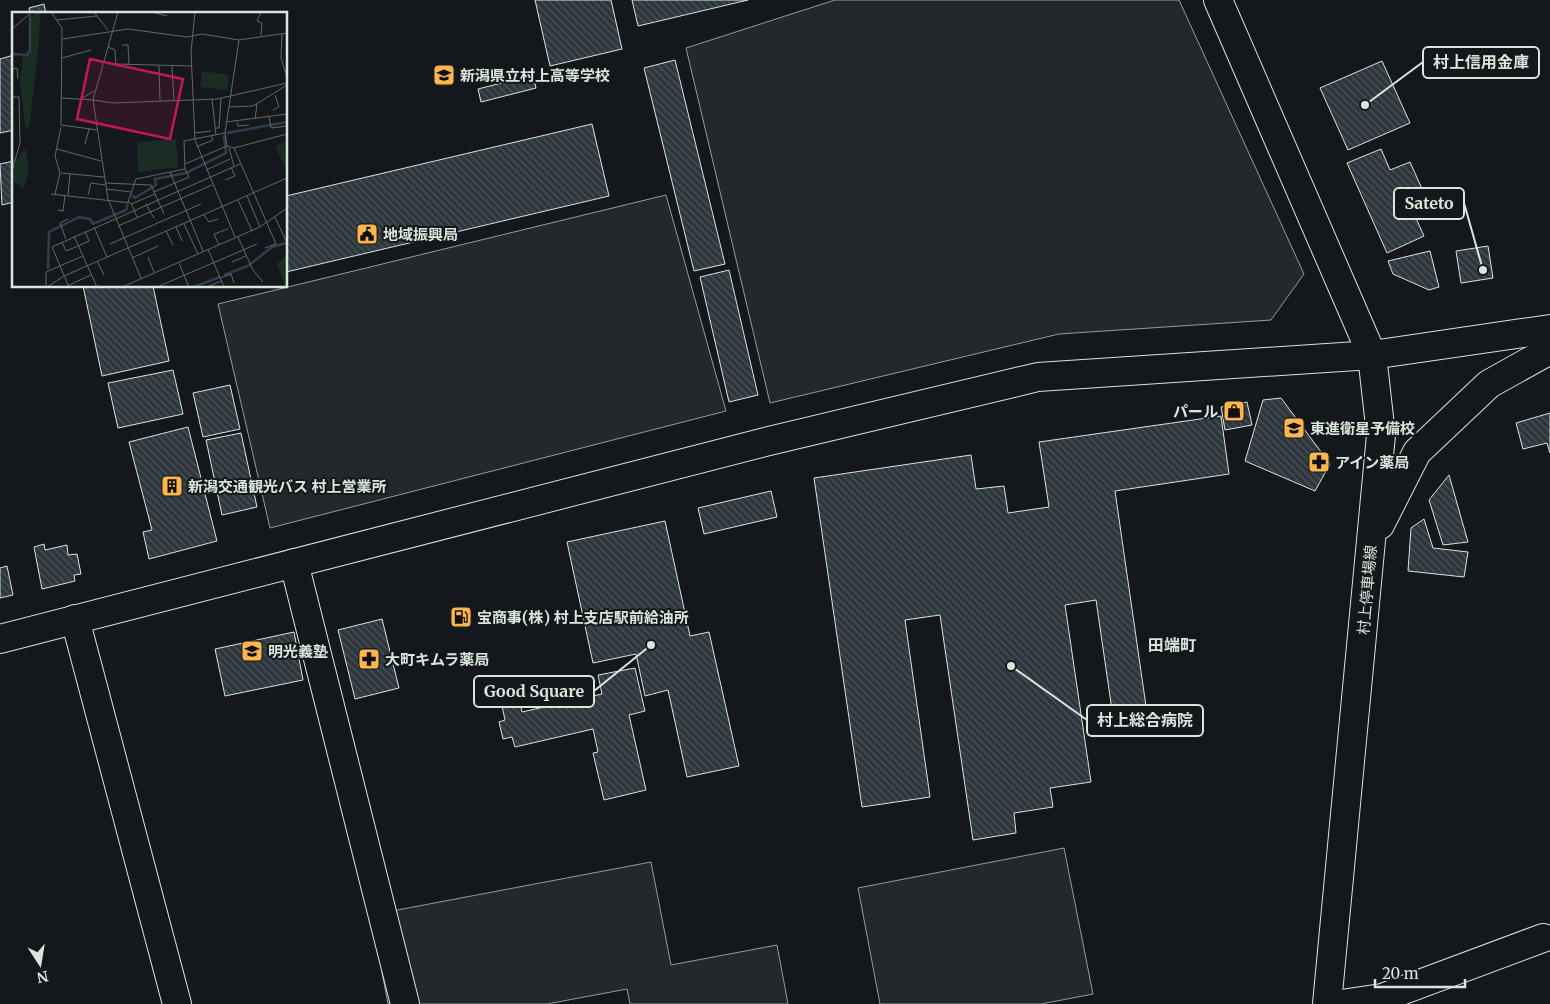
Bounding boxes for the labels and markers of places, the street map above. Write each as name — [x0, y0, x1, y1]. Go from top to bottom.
callout: 村上信用金庫 — [1423, 47, 1539, 78]
school or university icon: 新潟県立村上高等学校 — [432, 63, 456, 87]
place label: 新潟県立村上高等学校 — [460, 66, 610, 85]
callout: Sateto — [1394, 188, 1464, 219]
public building icon: 地域振興局 — [355, 222, 379, 246]
place label: 地域振興局 — [383, 225, 458, 244]
shop icon: パール — [1222, 399, 1246, 423]
place label: パール — [1173, 402, 1218, 421]
school or university icon: 東進衛星予備校 — [1282, 416, 1306, 440]
place label: 東進衛星予備校 — [1310, 419, 1415, 438]
pharmacy icon: アイン薬局 — [1307, 450, 1331, 474]
place label: アイン薬局 — [1335, 453, 1409, 472]
building icon: 新潟交通観光バス 村上営業所 — [160, 474, 184, 498]
place label: 新潟交通観光バス 村上営業所 — [188, 477, 387, 496]
fuel station icon: 宝商事(株) 村上支店駅前給油所 — [449, 605, 473, 629]
place label: 宝商事(株) 村上支店駅前給油所 — [477, 608, 689, 627]
school or university icon: 明光義塾 — [240, 639, 264, 663]
place label: 明光義塾 — [268, 642, 328, 661]
pharmacy icon: 大町キムラ薬局 — [357, 647, 381, 671]
place label: 大町キムラ薬局 — [385, 650, 489, 669]
callout: Good Square — [474, 676, 594, 707]
callout: 村上総合病院 — [1087, 705, 1203, 736]

